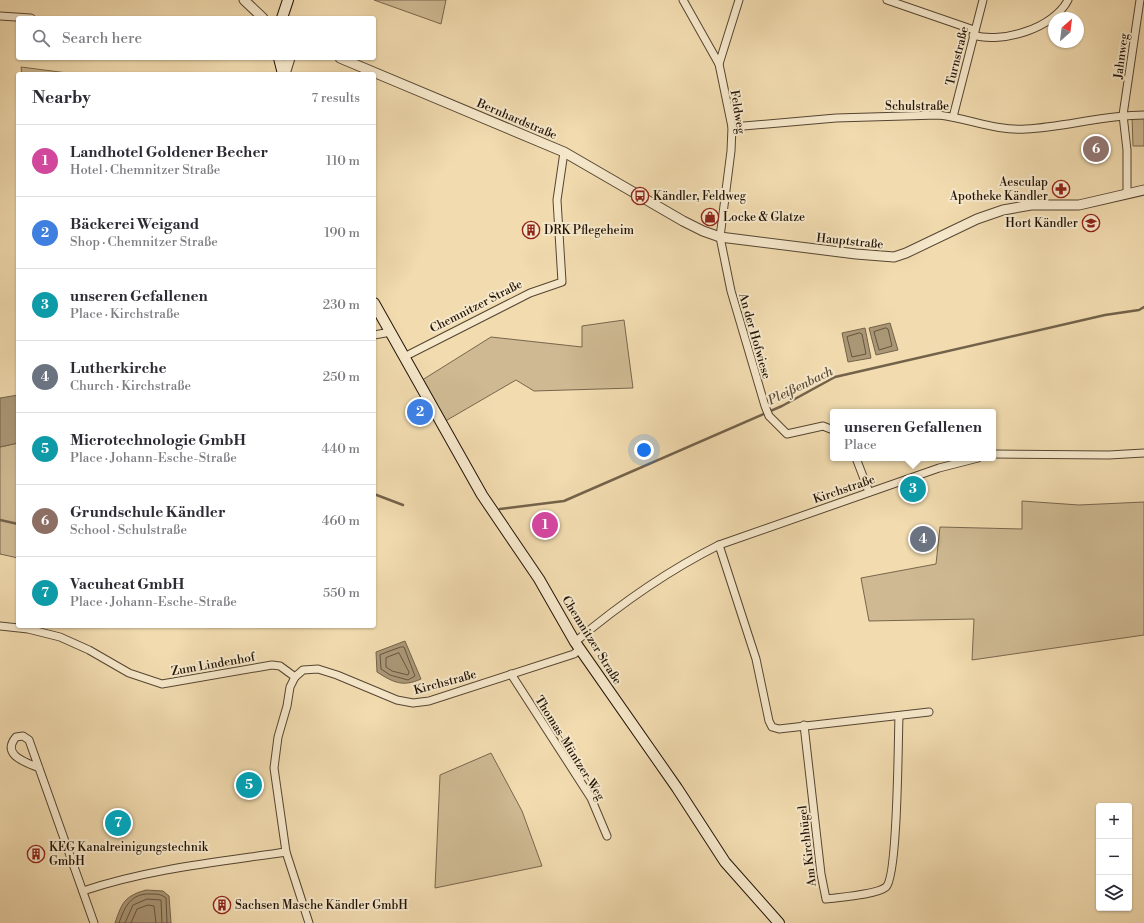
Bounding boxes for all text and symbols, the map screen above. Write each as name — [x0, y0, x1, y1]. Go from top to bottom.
north arrow — [1048, 12, 1084, 48]
search box — [16, 16, 376, 60]
street label: Turnstraße — [943, 25, 972, 87]
icon: search — [30, 27, 52, 49]
text: Search here — [62, 29, 142, 48]
street label: Jahnweg — [1111, 32, 1132, 81]
text: Nearby — [32, 87, 91, 109]
street label: Feldweg — [727, 89, 748, 136]
text: 7 results — [311, 90, 360, 106]
street label: Bernhardstraße — [473, 95, 559, 143]
street label: Schulstraße — [885, 99, 949, 114]
pin: 6 — [1083, 134, 1109, 164]
text: Landhotel Goldener Becher — [70, 143, 268, 162]
text: 1 — [42, 153, 48, 169]
text: 110 m — [326, 153, 360, 169]
text: Hotel · Chemnitzer Straße — [70, 162, 220, 178]
place label: Aesculap Apotheke Kändler — [949, 175, 1048, 204]
pharmacy icon: Aesculap Apotheke Kändler — [1051, 179, 1071, 199]
bus stop icon: Kändler, Feldweg — [630, 186, 650, 206]
place label: Kändler, Feldweg — [653, 189, 747, 204]
shop icon: Locke & Glatze — [700, 207, 720, 227]
place label: Locke & Glatze — [723, 210, 805, 225]
school or university icon: Hort Kändler — [1081, 213, 1101, 233]
text: Bäckerei Weigand — [70, 215, 199, 234]
place label: Hort Kändler — [1005, 216, 1078, 231]
building icon: DRK Pflegeheim — [521, 220, 541, 240]
place label: DRK Pflegeheim — [544, 223, 635, 238]
text: 2 — [41, 225, 49, 241]
text: 190 m — [324, 225, 360, 241]
street label: Hauptstraße — [816, 231, 884, 252]
text: Shop · Chemnitzer Straße — [70, 234, 218, 250]
street label: Chemnitzer Straße — [427, 277, 525, 336]
text: unseren Gefallenen — [70, 287, 208, 306]
street label: An der Hofwiese — [735, 291, 774, 381]
text: 3 — [41, 297, 49, 313]
text: 230 m — [323, 297, 360, 313]
text: Place · Kirchstraße — [70, 306, 180, 322]
text: Lutherkirche — [70, 359, 167, 378]
water label: Pleißenbach — [764, 363, 836, 409]
text: 4 — [41, 369, 49, 385]
text: 250 m — [323, 369, 360, 385]
text: Church · Kirchstraße — [70, 378, 191, 394]
pin: 2 — [407, 397, 433, 427]
popup — [830, 409, 996, 461]
text: unseren Gefallenen — [844, 418, 982, 437]
text: Microtechnologie GmbH — [70, 431, 246, 450]
text: Place — [844, 437, 877, 453]
your location — [634, 440, 654, 460]
text: 5 — [41, 441, 49, 457]
text: 440 m — [322, 441, 360, 457]
text: Place · Johann-Esche-Straße — [70, 450, 237, 466]
street label: Kirchstraße — [811, 472, 877, 507]
pin: 3 — [900, 474, 926, 504]
text: Grundschule Kändler — [70, 503, 226, 522]
pin: 1 — [532, 510, 558, 540]
text: 6 — [41, 513, 49, 529]
text: 460 m — [322, 513, 360, 529]
text: School · Schulstraße — [70, 522, 187, 538]
pin: 4 — [910, 524, 936, 554]
text: Vacuheat GmbH — [70, 575, 184, 594]
text: 7 — [41, 585, 49, 601]
text: 550 m — [323, 585, 360, 601]
street label: Chemnitzer Straße — [558, 593, 625, 687]
text: Place · Johann-Esche-Straße — [70, 594, 237, 610]
street label: Zum Lindenhof — [170, 650, 257, 679]
street label: Kirchstraße — [412, 667, 478, 698]
street label: Thomas-Müntzer-Weg — [531, 693, 608, 804]
pin: 5 — [236, 770, 262, 800]
map controls — [1096, 803, 1132, 911]
button: + — [1096, 803, 1132, 839]
street label: Am Kirchhügel — [795, 804, 820, 888]
pin: 7 — [105, 808, 131, 838]
button: − — [1096, 839, 1132, 875]
place label: KEG Kanalreinigungstechnik GmbH — [49, 840, 209, 869]
building icon: KEG Kanalreinigungstechnik GmbH — [26, 844, 46, 864]
button: layers — [1096, 875, 1132, 911]
building icon: Sachsen Masche Kändler GmbH — [212, 895, 232, 915]
place label: Sachsen Masche Kändler GmbH — [235, 898, 408, 913]

